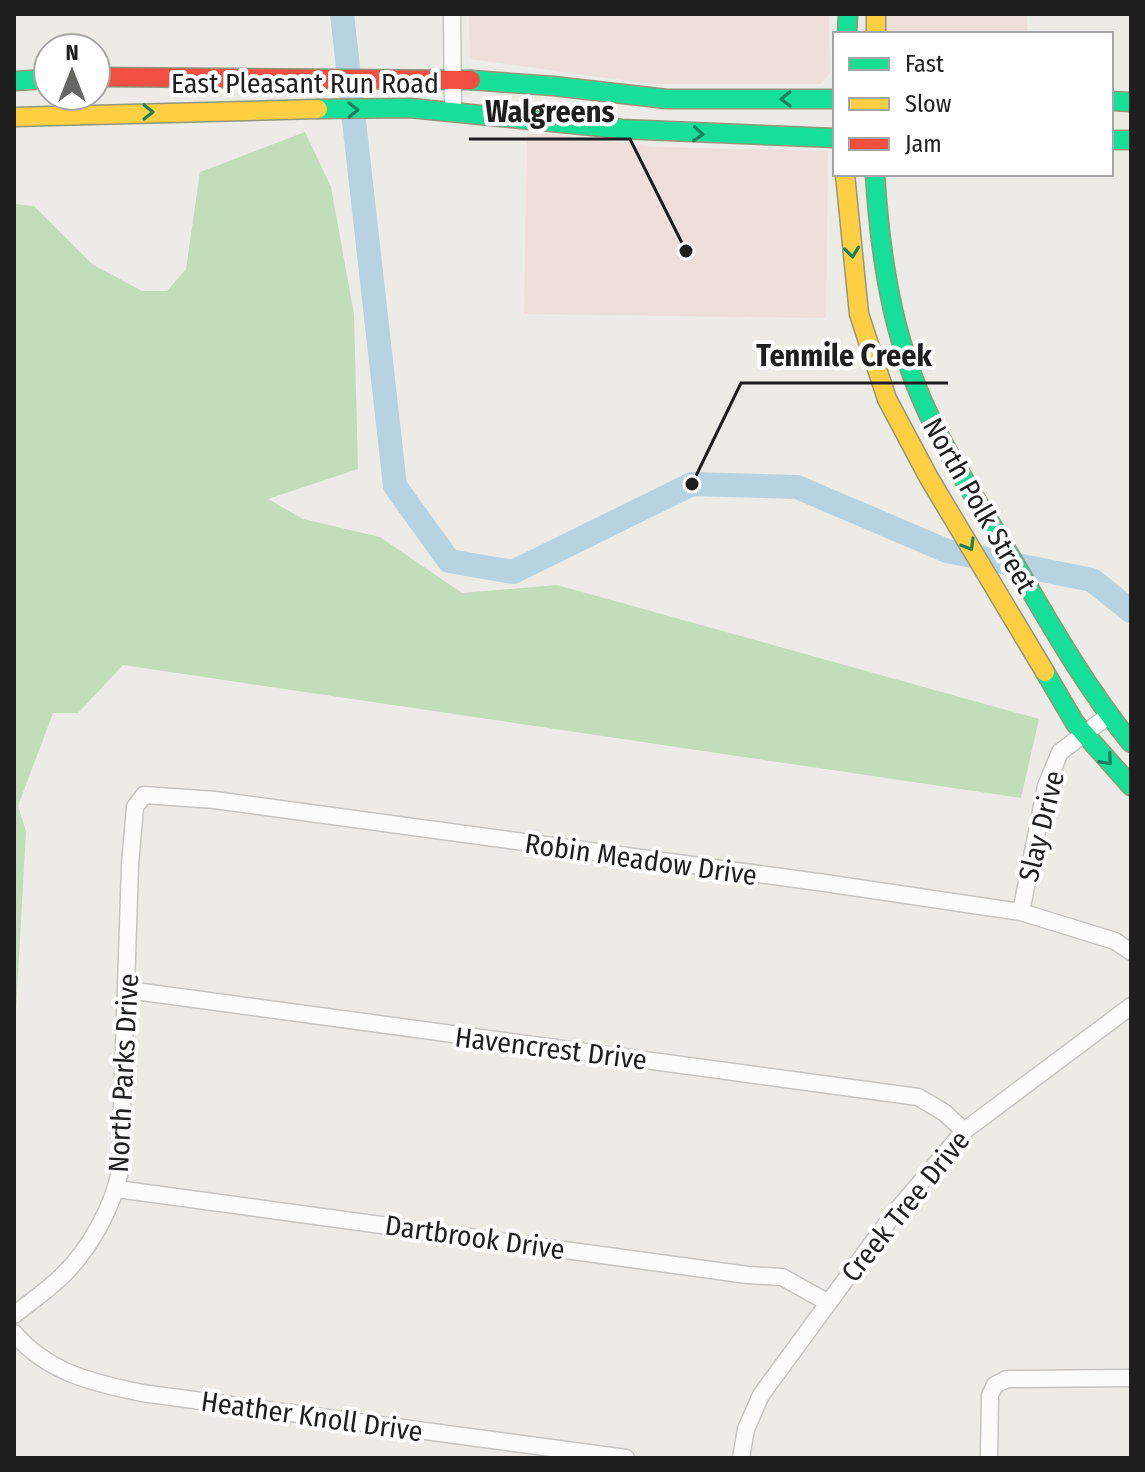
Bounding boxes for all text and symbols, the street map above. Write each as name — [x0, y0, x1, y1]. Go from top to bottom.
north arrow — [32, 32, 112, 112]
legend — [833, 32, 1113, 176]
text: N — [65, 39, 79, 66]
text: Fast — [905, 50, 944, 78]
street label: East Pleasant Run Road — [171, 67, 439, 100]
callout: Walgreens — [469, 85, 630, 139]
one-way arrow — [779, 90, 792, 108]
text: Slow — [905, 90, 952, 118]
text: Walgreens — [485, 94, 615, 130]
one-way arrow — [347, 101, 360, 118]
one-way arrow — [142, 103, 155, 121]
one-way arrow — [692, 125, 705, 142]
text: Jam — [905, 130, 942, 158]
one-way arrow — [843, 246, 860, 259]
callout: Tenmile Creek — [741, 329, 948, 383]
text: Tenmile Creek — [756, 338, 932, 374]
street label: North Polk Street — [916, 412, 1043, 599]
one-way arrow — [959, 536, 975, 551]
one-way arrow — [1097, 750, 1111, 765]
street label: Slay Drive — [1012, 767, 1071, 885]
street label: Robin Meadow Drive — [523, 827, 759, 892]
street label: North Parks Drive — [102, 973, 145, 1173]
street label: Havencrest Drive — [453, 1020, 649, 1077]
street label: Creek Tree Drive — [834, 1124, 976, 1288]
street label: Dartbrook Drive — [383, 1209, 567, 1266]
street label: Heather Knoll Drive — [199, 1385, 425, 1448]

